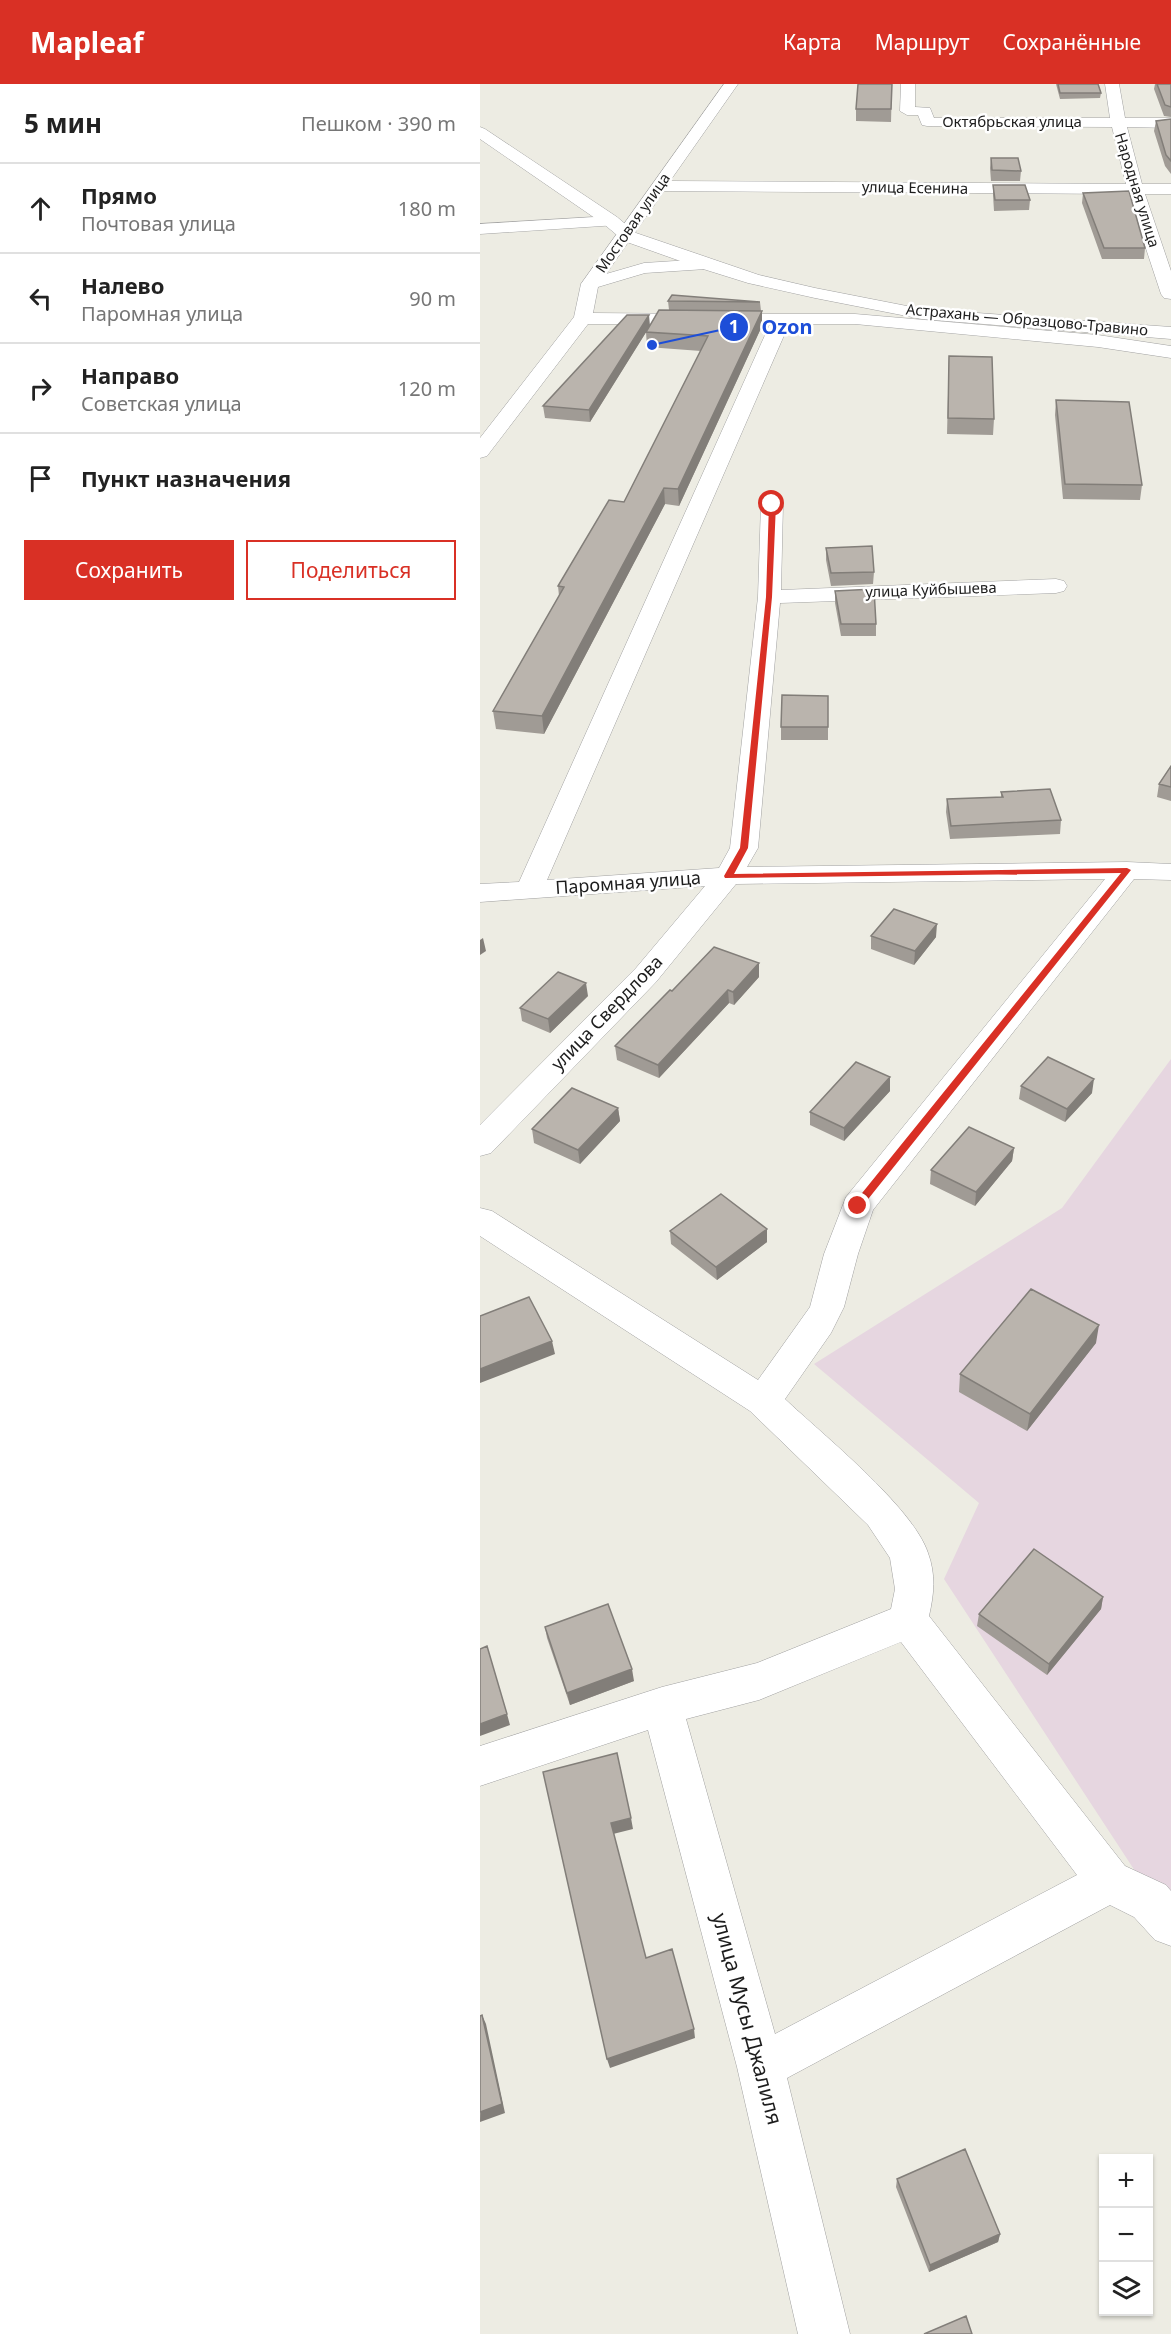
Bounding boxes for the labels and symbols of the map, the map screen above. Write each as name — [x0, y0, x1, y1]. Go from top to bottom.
street label: Октябрьская улица — [942, 111, 1082, 131]
street label: Народная улица — [1111, 130, 1165, 250]
street label: Мостовая улица — [590, 169, 674, 276]
street label: улица Есенина — [862, 176, 968, 198]
street label: Астрахань — Образцово-Травино — [905, 298, 1149, 340]
callout: Ozon — [719, 308, 824, 346]
text: Ozon — [761, 313, 813, 340]
text: 1 — [729, 314, 739, 338]
route start — [758, 490, 784, 516]
street label: улица Куйбышева — [865, 577, 997, 601]
street label: Паромная улица — [554, 865, 702, 899]
street label: улица Свердлова — [545, 950, 667, 1075]
route end — [844, 1192, 870, 1218]
street label: улица Мусы Джалиля — [706, 1910, 790, 2128]

